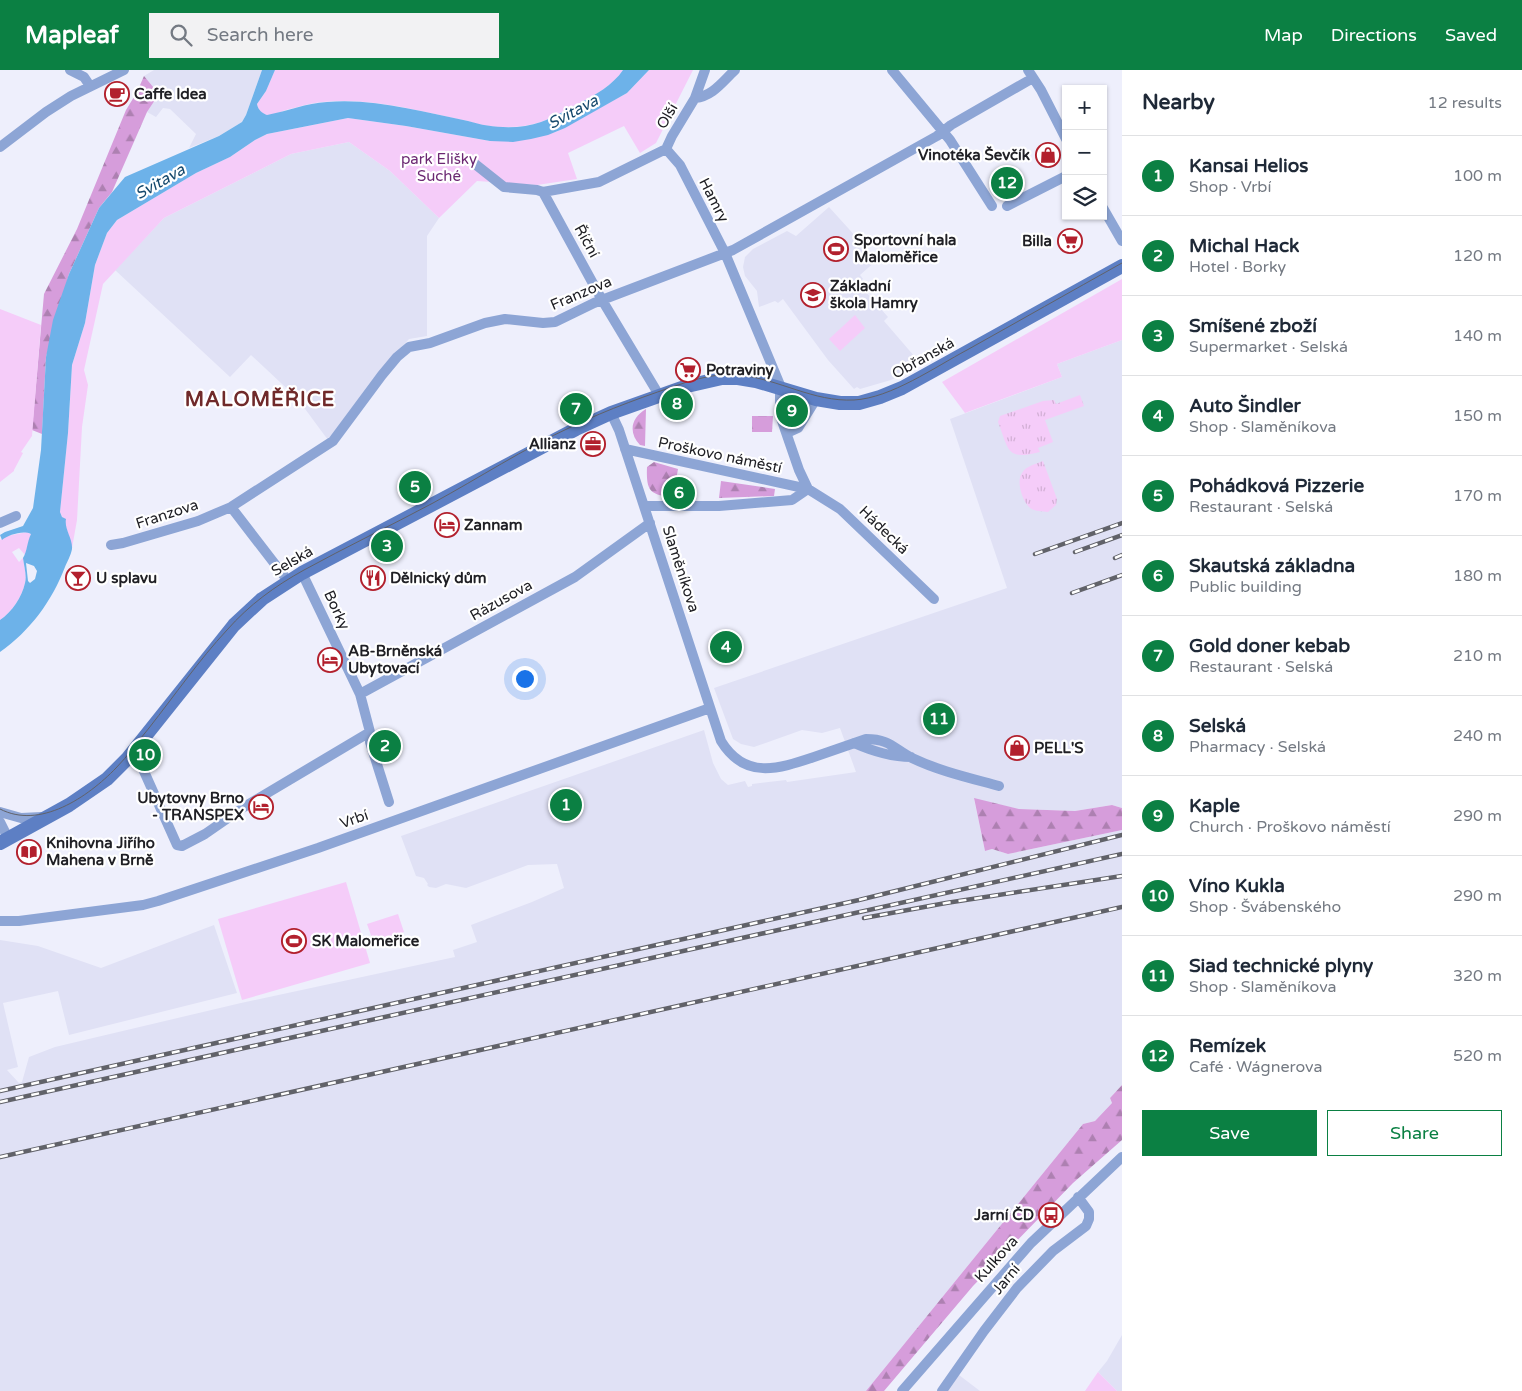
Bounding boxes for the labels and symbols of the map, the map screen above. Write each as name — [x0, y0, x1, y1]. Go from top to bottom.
cafe icon: Caffe Idea — [104, 81, 130, 107]
place label: Caffe Idea — [134, 85, 207, 103]
water label: Svitava — [544, 90, 602, 134]
street label: Olší — [653, 100, 682, 132]
shop icon: Vinotéka Ševčík — [1035, 142, 1061, 168]
place label: Vinotéka Ševčík — [918, 146, 1030, 164]
park label: park Elišky Suché — [401, 150, 477, 185]
water label: Svitava — [132, 159, 189, 204]
pin: 12 — [991, 164, 1023, 202]
street label: Hamry — [695, 175, 733, 225]
street label: Říční — [571, 221, 604, 261]
supermarket icon: Billa — [1057, 228, 1083, 254]
place label: Sportovní hala Maloměřice — [854, 231, 957, 266]
place label: Billa — [1022, 232, 1052, 250]
sports icon: Sportovní hala Maloměřice — [823, 236, 849, 262]
street label: Franzova — [548, 272, 614, 314]
place label: Základní škola Hamry — [830, 277, 918, 313]
school or university icon: Základní škola Hamry — [800, 282, 826, 308]
street label: Obřanská — [889, 334, 957, 382]
supermarket icon: Potraviny — [675, 357, 701, 383]
place label: Potraviny — [706, 361, 773, 380]
pin: 8 — [661, 385, 693, 423]
district label: MALOMĚŘICE — [185, 387, 335, 412]
pin: 7 — [560, 390, 592, 428]
pin: 9 — [776, 392, 808, 430]
office icon: Allianz — [580, 431, 606, 457]
street label: Proškovo náměstí — [656, 433, 784, 477]
place label: Allianz — [529, 435, 577, 453]
pin: 5 — [399, 468, 431, 506]
pin: 6 — [663, 474, 695, 512]
street label: Franzova — [133, 495, 201, 533]
street label: Hádecká — [855, 502, 913, 558]
hotel icon: Zannam — [434, 512, 460, 538]
place label: Zannam — [464, 516, 522, 534]
street label: Slaměníkova — [659, 524, 703, 614]
pin: 3 — [371, 527, 403, 565]
street label: Selská — [268, 542, 316, 580]
bar icon: U splavu — [65, 565, 91, 591]
restaurant icon: Dělnický dům — [360, 565, 386, 591]
place label: U splavu — [96, 569, 157, 588]
place label: Dělnický dům — [390, 569, 487, 588]
street label: Rázusova — [467, 576, 535, 624]
street label: Borky — [320, 587, 354, 633]
pin: 4 — [710, 628, 742, 666]
place label: AB-Brněnská Ubytovací — [348, 642, 442, 678]
hotel icon: AB-Brněnská Ubytovací — [317, 647, 343, 673]
your location — [512, 666, 538, 692]
pin: 11 — [923, 700, 955, 738]
pin: 2 — [369, 727, 401, 765]
shop icon: PELL'S — [1004, 735, 1030, 761]
pin: 10 — [129, 736, 161, 774]
place label: PELL'S — [1034, 739, 1084, 757]
pin: 1 — [550, 786, 582, 824]
place label: Ubytovny Brno - TRANSPEX — [137, 789, 244, 824]
hotel icon: Ubytovny Brno - TRANSPEX — [248, 794, 274, 820]
street label: Vrbí — [338, 806, 371, 832]
place label: Knihovna Jiřího Mahena v Brně — [46, 834, 155, 869]
library icon: Knihovna Jiřího Mahena v Brně — [16, 839, 42, 865]
sports icon: SK Malomeřice — [281, 928, 307, 954]
place label: SK Malomeřice — [312, 932, 420, 950]
bus stop icon: Jarní ČD — [1038, 1202, 1064, 1228]
place label: Jarní ČD — [973, 1206, 1034, 1224]
street label: Kulkova — [970, 1232, 1022, 1286]
street label: Jarní — [988, 1260, 1024, 1298]

